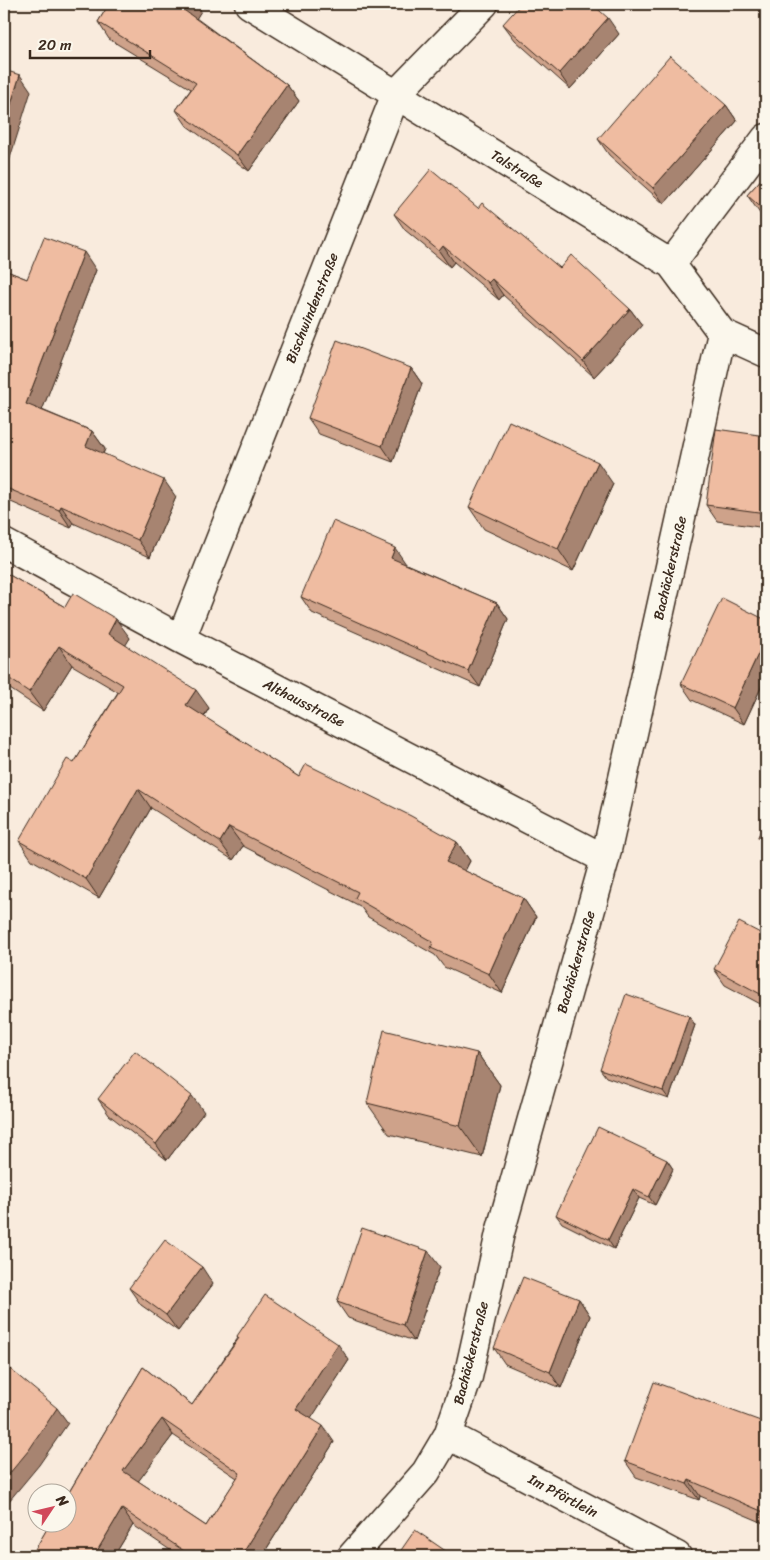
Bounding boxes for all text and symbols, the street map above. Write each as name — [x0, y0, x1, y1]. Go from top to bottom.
scale bar — [30, 28, 150, 60]
text: 20 m — [38, 32, 72, 58]
street label: Talstraße — [485, 143, 549, 195]
street label: Bischwindenstraße — [278, 249, 346, 367]
street label: Bachäckerstraße — [646, 514, 694, 622]
street label: Althausstraße — [258, 671, 349, 734]
street label: Bachäckerstraße — [549, 908, 603, 1016]
street label: Bachäckerstraße — [446, 1299, 496, 1407]
street label: Im Pförtlein — [523, 1467, 603, 1525]
north arrow — [28, 1482, 78, 1532]
text: N — [49, 1489, 75, 1512]

